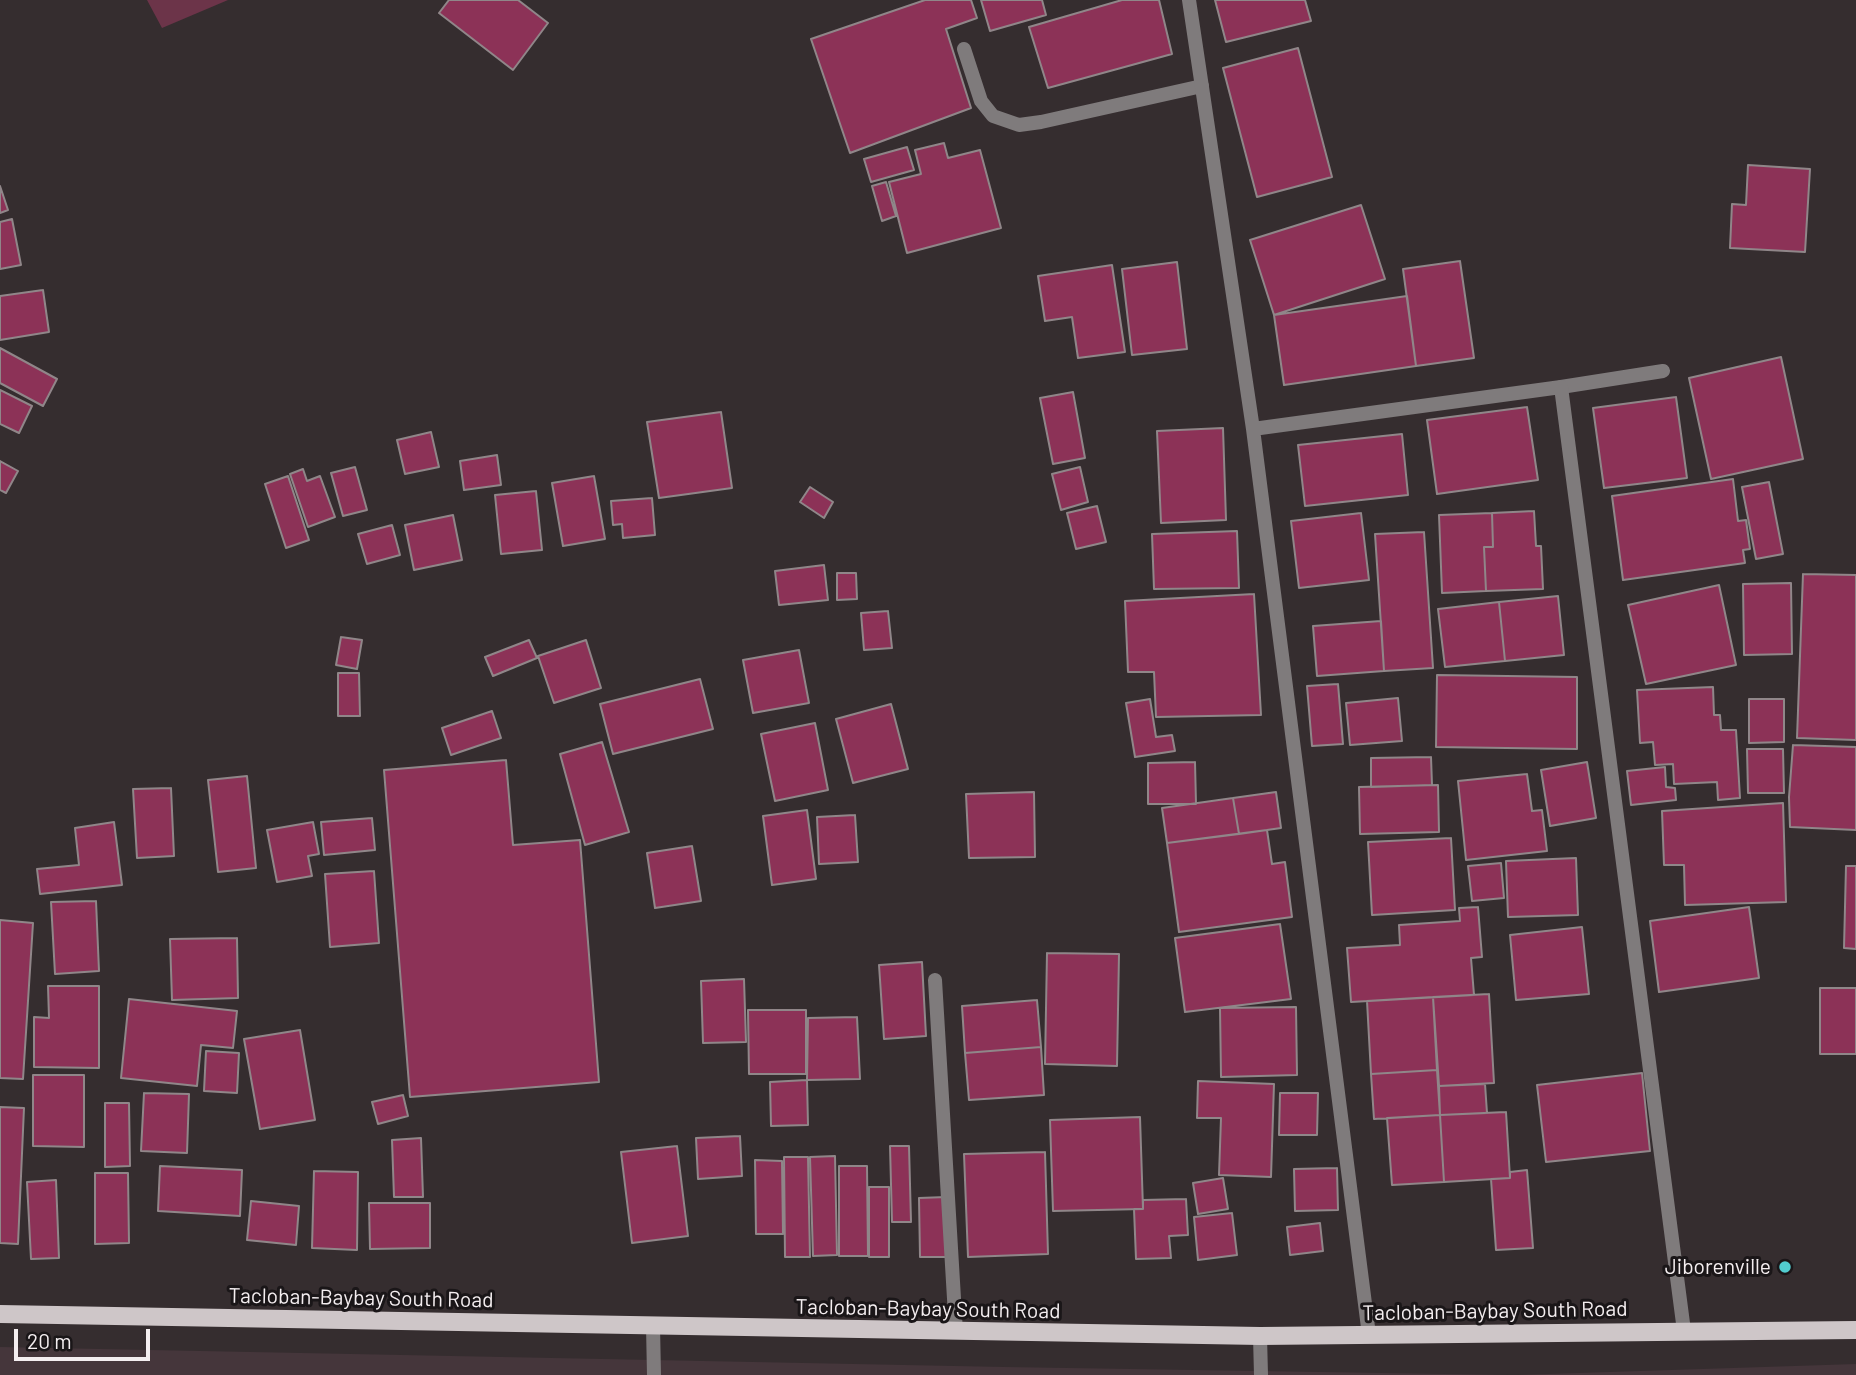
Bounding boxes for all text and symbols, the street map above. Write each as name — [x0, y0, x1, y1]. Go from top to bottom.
place label: Jiborenville — [1665, 1254, 1771, 1280]
marker: Jiborenville — [1777, 1259, 1793, 1275]
street label: Tacloban-Baybay South Road — [228, 1283, 494, 1313]
street label: Tacloban-Baybay South Road — [795, 1294, 1061, 1324]
street label: Tacloban-Baybay South Road — [1362, 1296, 1628, 1326]
scale bar — [18, 1316, 154, 1360]
text: 20 m — [27, 1328, 72, 1353]

